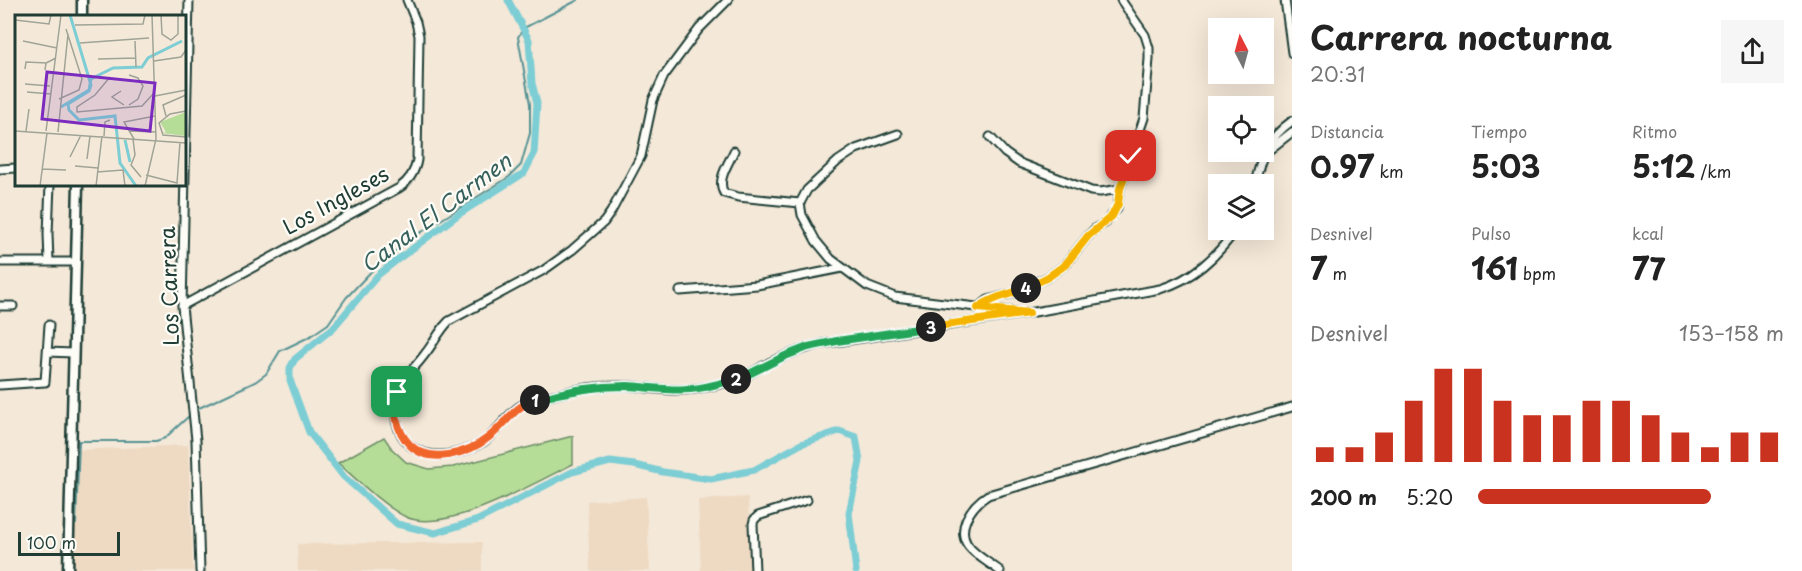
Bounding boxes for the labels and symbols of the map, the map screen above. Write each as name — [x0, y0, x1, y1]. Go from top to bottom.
inset map — [15, 15, 186, 186]
north arrow — [1208, 18, 1274, 84]
pin — [1105, 130, 1156, 181]
water label: Canal El Carmen — [353, 143, 519, 280]
street label: Los Ingleses — [276, 157, 394, 242]
street label: Los Carrera — [150, 226, 186, 346]
pin: 4 — [1011, 273, 1041, 303]
pin: 3 — [916, 312, 946, 342]
pin: 2 — [721, 364, 751, 394]
pin — [371, 366, 422, 417]
pin: 1 — [520, 385, 550, 415]
scale bar — [18, 529, 120, 556]

